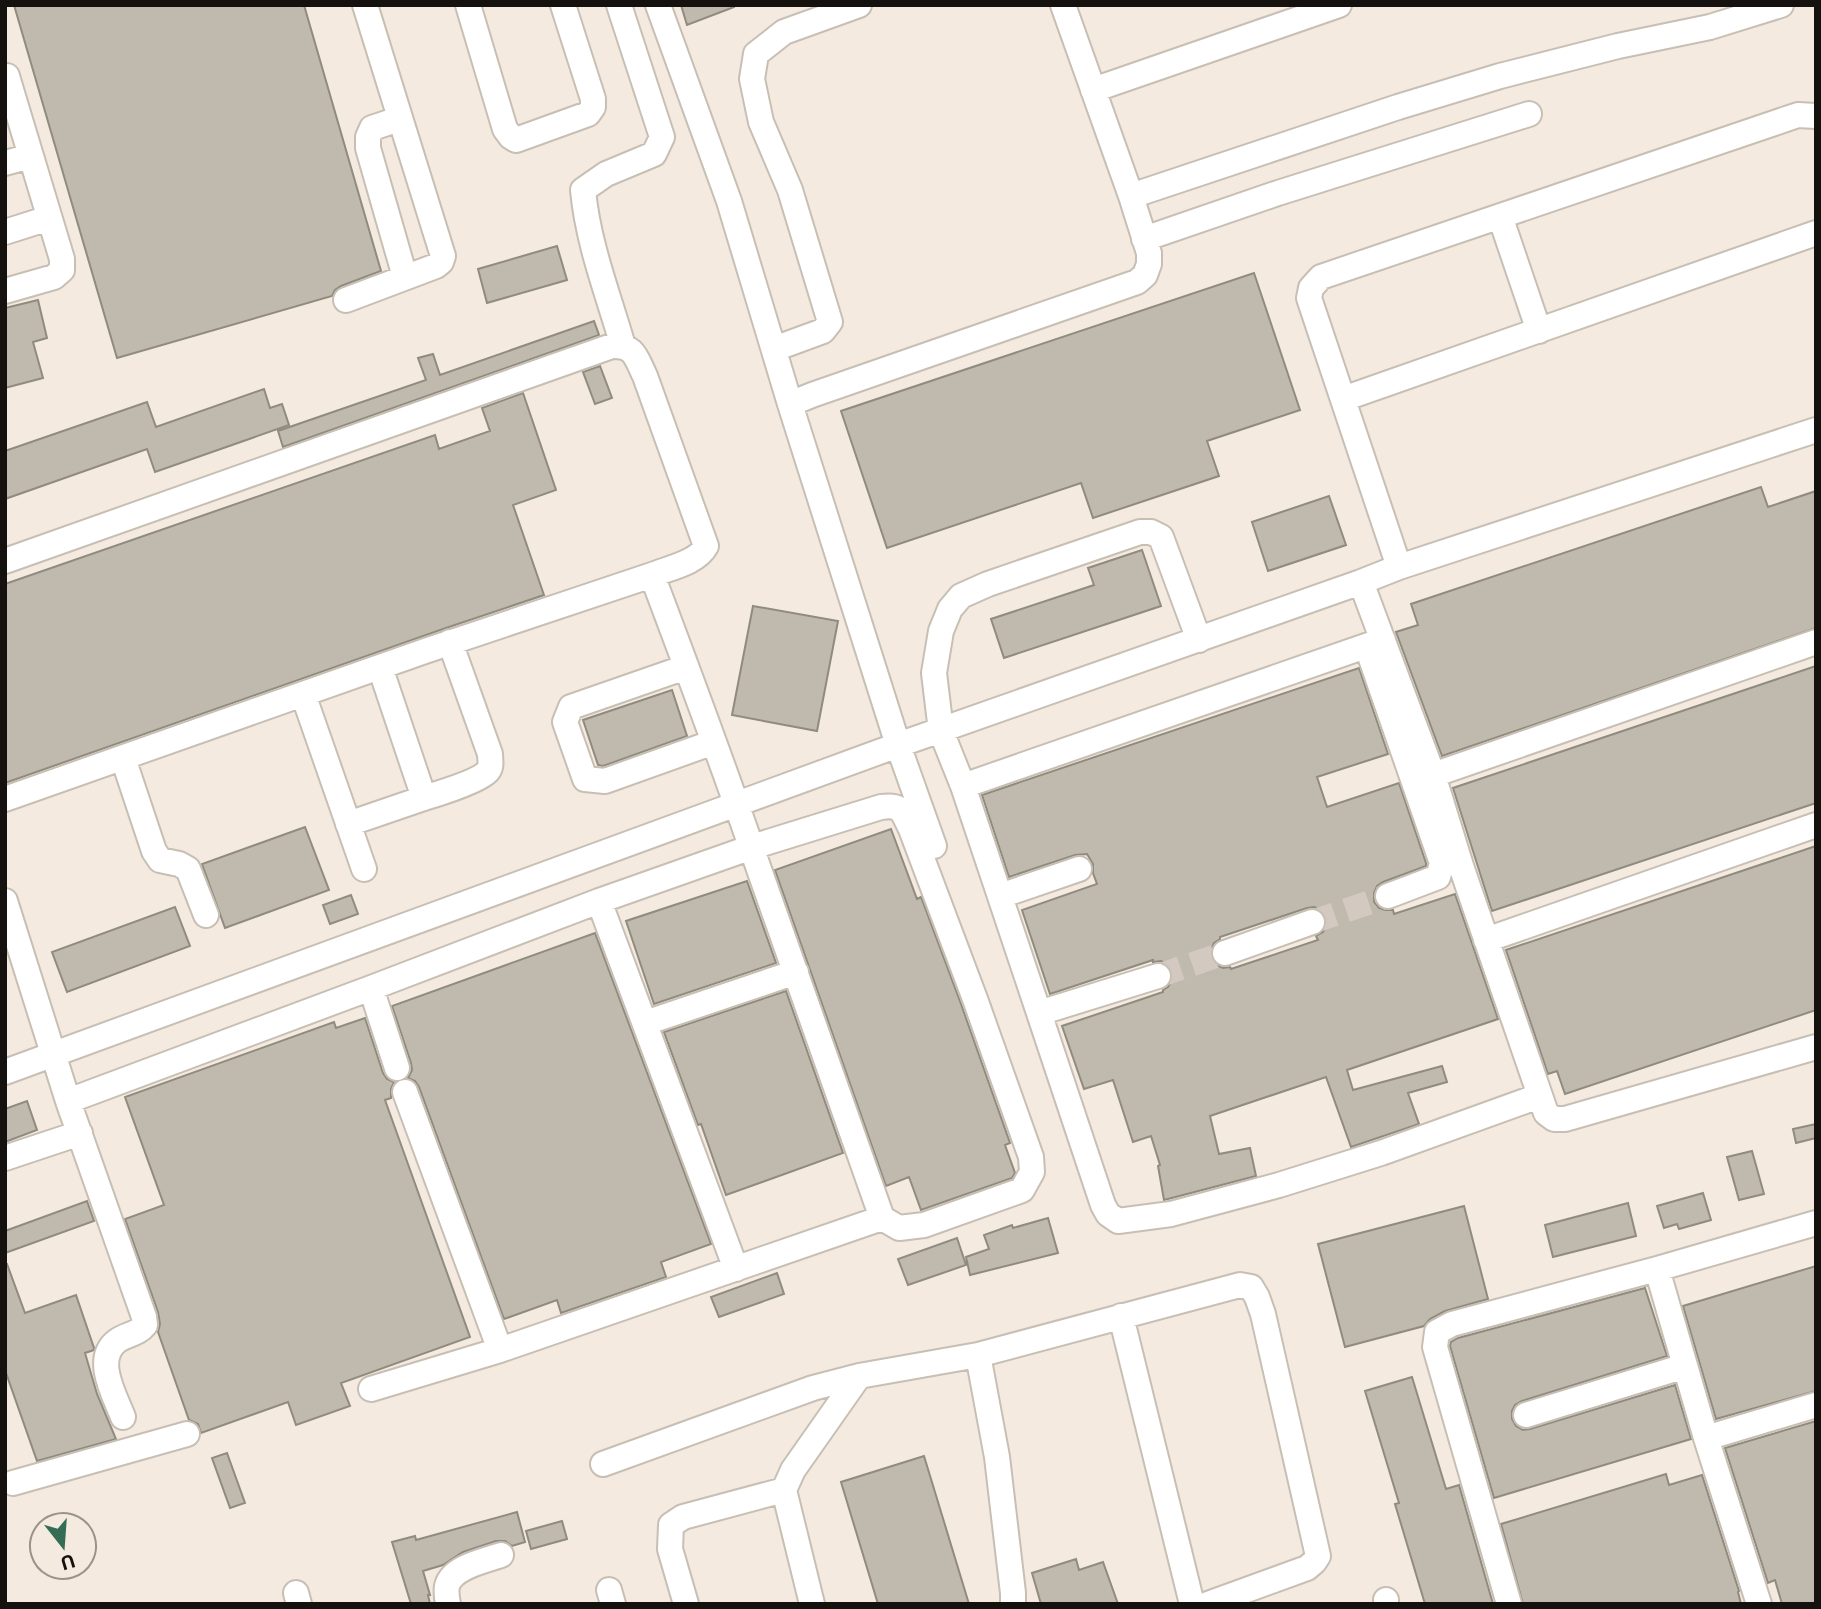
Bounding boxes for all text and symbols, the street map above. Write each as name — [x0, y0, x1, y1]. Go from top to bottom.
north arrow — [28, 1511, 98, 1581]
text: U — [57, 1548, 79, 1577]

